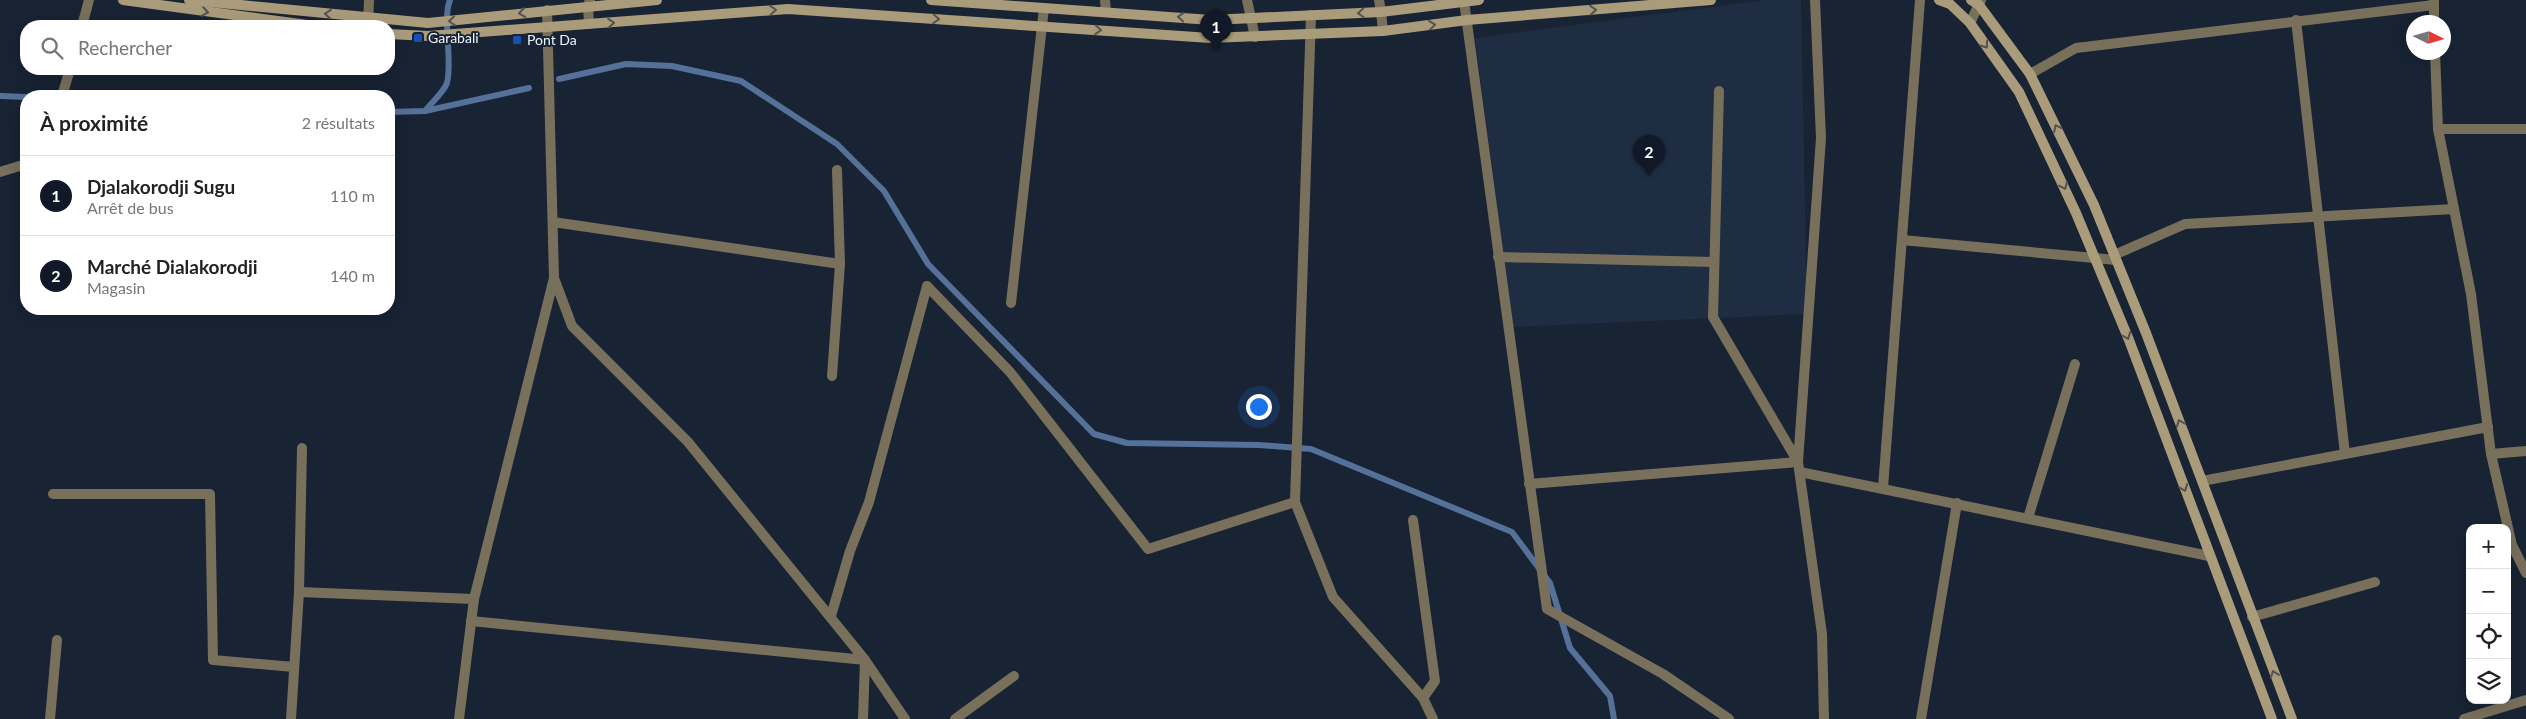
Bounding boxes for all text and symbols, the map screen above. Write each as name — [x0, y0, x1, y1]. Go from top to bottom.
one-way arrow — [1590, 4, 1598, 15]
one-way arrow — [770, 5, 778, 16]
one-way arrow — [201, 7, 210, 17]
one-way arrow — [1357, 7, 1365, 18]
one-way arrow — [517, 8, 526, 18]
one-way arrow — [323, 9, 331, 20]
pin: 1 — [1200, 10, 1232, 51]
one-way arrow — [1177, 12, 1185, 23]
one-way arrow — [932, 13, 940, 24]
north arrow — [2406, 15, 2451, 60]
one-way arrow — [448, 16, 456, 27]
one-way arrow — [608, 17, 616, 28]
search box — [20, 20, 395, 75]
one-way arrow — [1427, 20, 1436, 30]
one-way arrow — [1094, 25, 1102, 36]
place label: Garabali — [428, 29, 479, 46]
place label: Pont Da — [527, 31, 577, 48]
marker: Garabali — [412, 32, 424, 44]
icon: search — [38, 34, 66, 62]
marker: Pont Da — [511, 34, 523, 46]
text: Rechercher — [78, 36, 172, 59]
one-way arrow — [1979, 39, 1988, 49]
text: À proximité — [40, 110, 148, 135]
text: 2 résultats — [302, 113, 375, 132]
one-way arrow — [2053, 125, 2063, 134]
pin: 2 — [1633, 135, 1665, 176]
text: Djalakorodji Sugu — [87, 175, 235, 198]
one-way arrow — [2057, 181, 2068, 190]
text: 1 — [51, 186, 61, 205]
text: 110 m — [330, 186, 375, 205]
text: Arrêt de bus — [87, 198, 174, 217]
text: Marché Dialakorodji — [87, 255, 258, 278]
text: 2 — [51, 266, 61, 285]
text: 140 m — [330, 266, 375, 285]
text: Magasin — [87, 278, 146, 297]
one-way arrow — [2121, 331, 2131, 340]
your location — [1246, 394, 1272, 420]
one-way arrow — [2176, 420, 2186, 428]
one-way arrow — [2178, 483, 2188, 492]
map controls — [2466, 524, 2511, 704]
button: + — [2466, 524, 2511, 569]
button: − — [2466, 569, 2511, 614]
button: locate — [2466, 614, 2511, 659]
button: layers — [2466, 659, 2511, 704]
one-way arrow — [2270, 670, 2280, 679]

